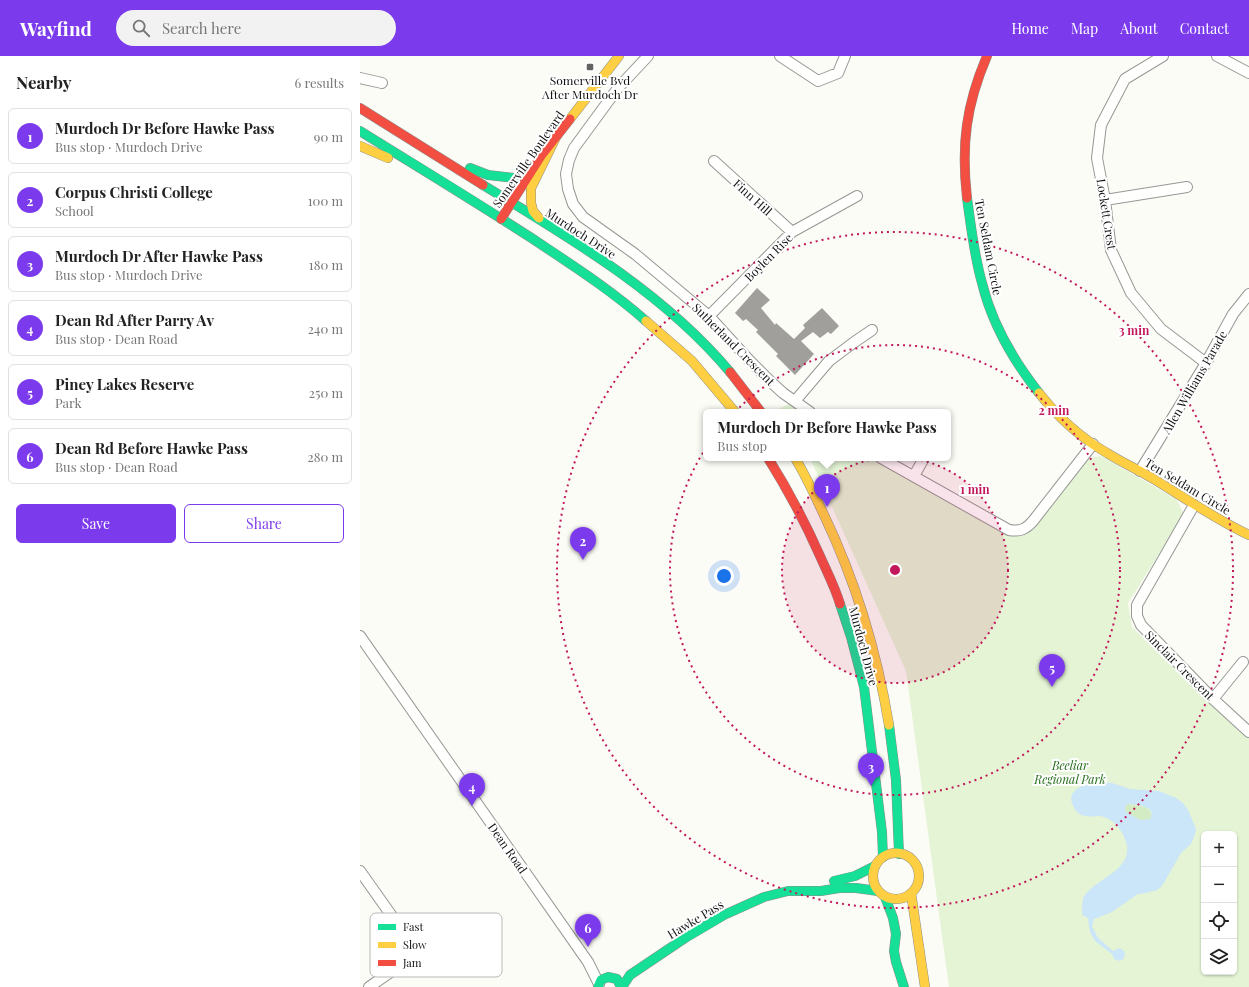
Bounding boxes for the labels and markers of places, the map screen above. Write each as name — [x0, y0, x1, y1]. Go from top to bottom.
marker: Somerville Bvd After Murdoch Dr — [585, 62, 595, 72]
place label: Somerville Bvd After Murdoch Dr — [541, 72, 639, 102]
pin: 1 — [814, 474, 840, 507]
pin: 2 — [570, 527, 596, 560]
centre of rings — [888, 563, 902, 577]
pin: 5 — [1039, 654, 1065, 687]
pin: 3 — [858, 753, 884, 786]
pin: 4 — [459, 773, 485, 806]
pin: 6 — [575, 914, 601, 947]

